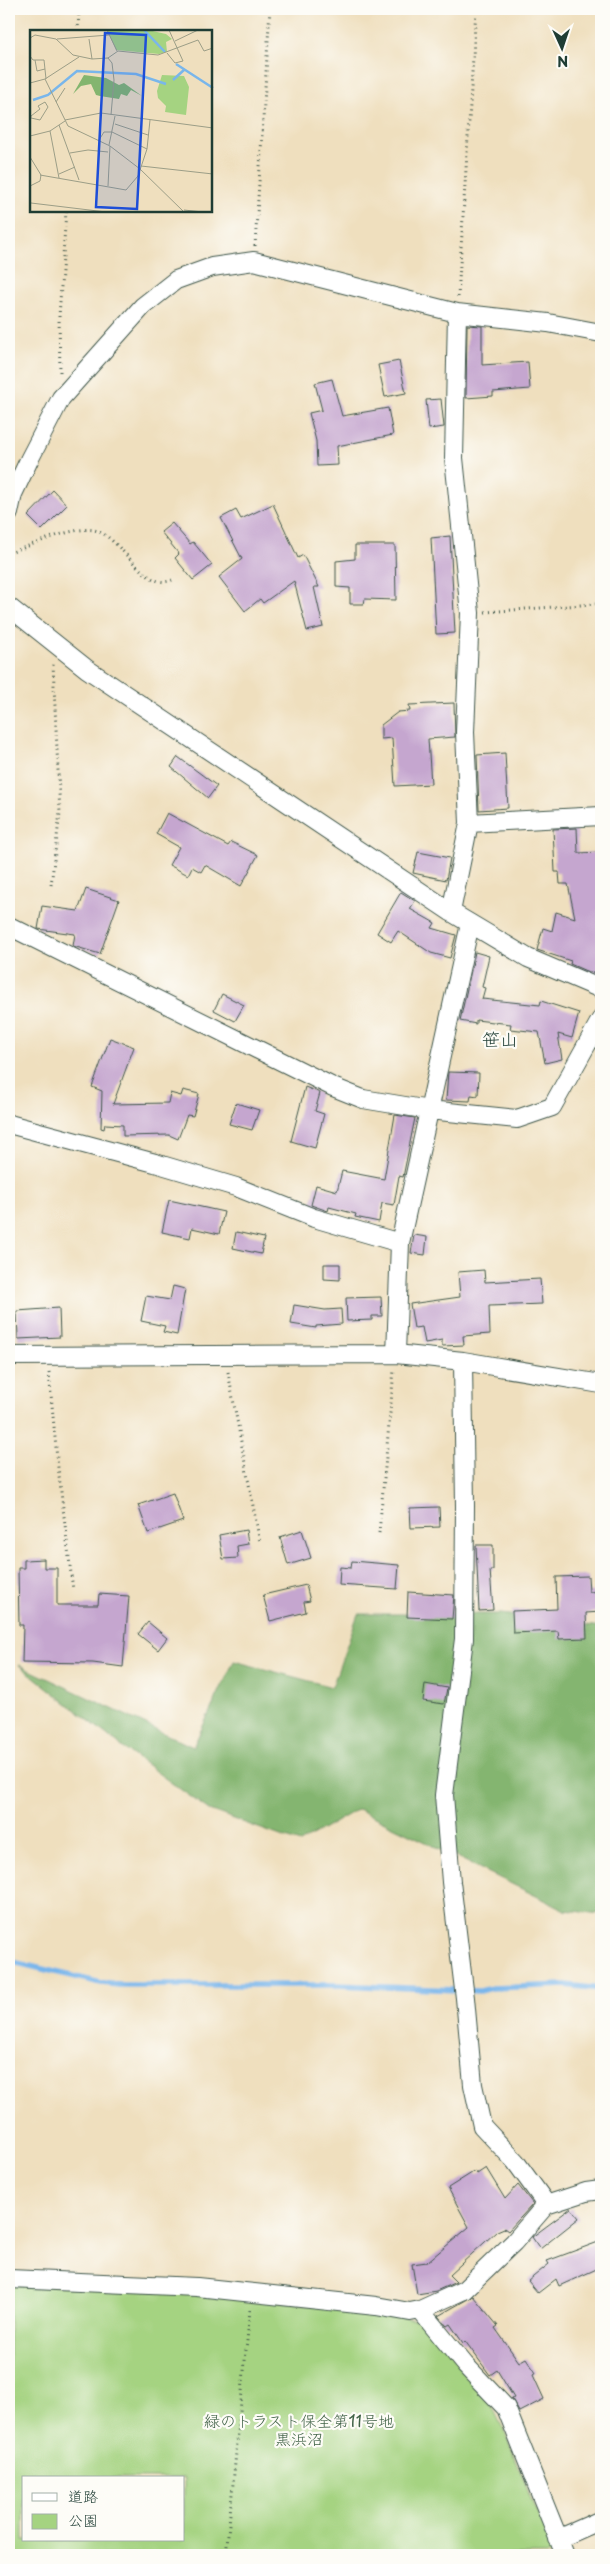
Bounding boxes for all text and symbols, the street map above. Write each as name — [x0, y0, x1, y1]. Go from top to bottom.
north arrow — [538, 22, 588, 72]
inset map — [30, 30, 212, 212]
text: N — [557, 51, 569, 72]
district label: 笹山 — [482, 1025, 518, 1052]
park label: 緑のトラスト保全第11号地 黒浜沼 — [204, 2408, 394, 2450]
legend — [22, 2476, 185, 2542]
text: 道路 — [68, 2484, 98, 2507]
text: 公園 — [68, 2508, 98, 2531]

